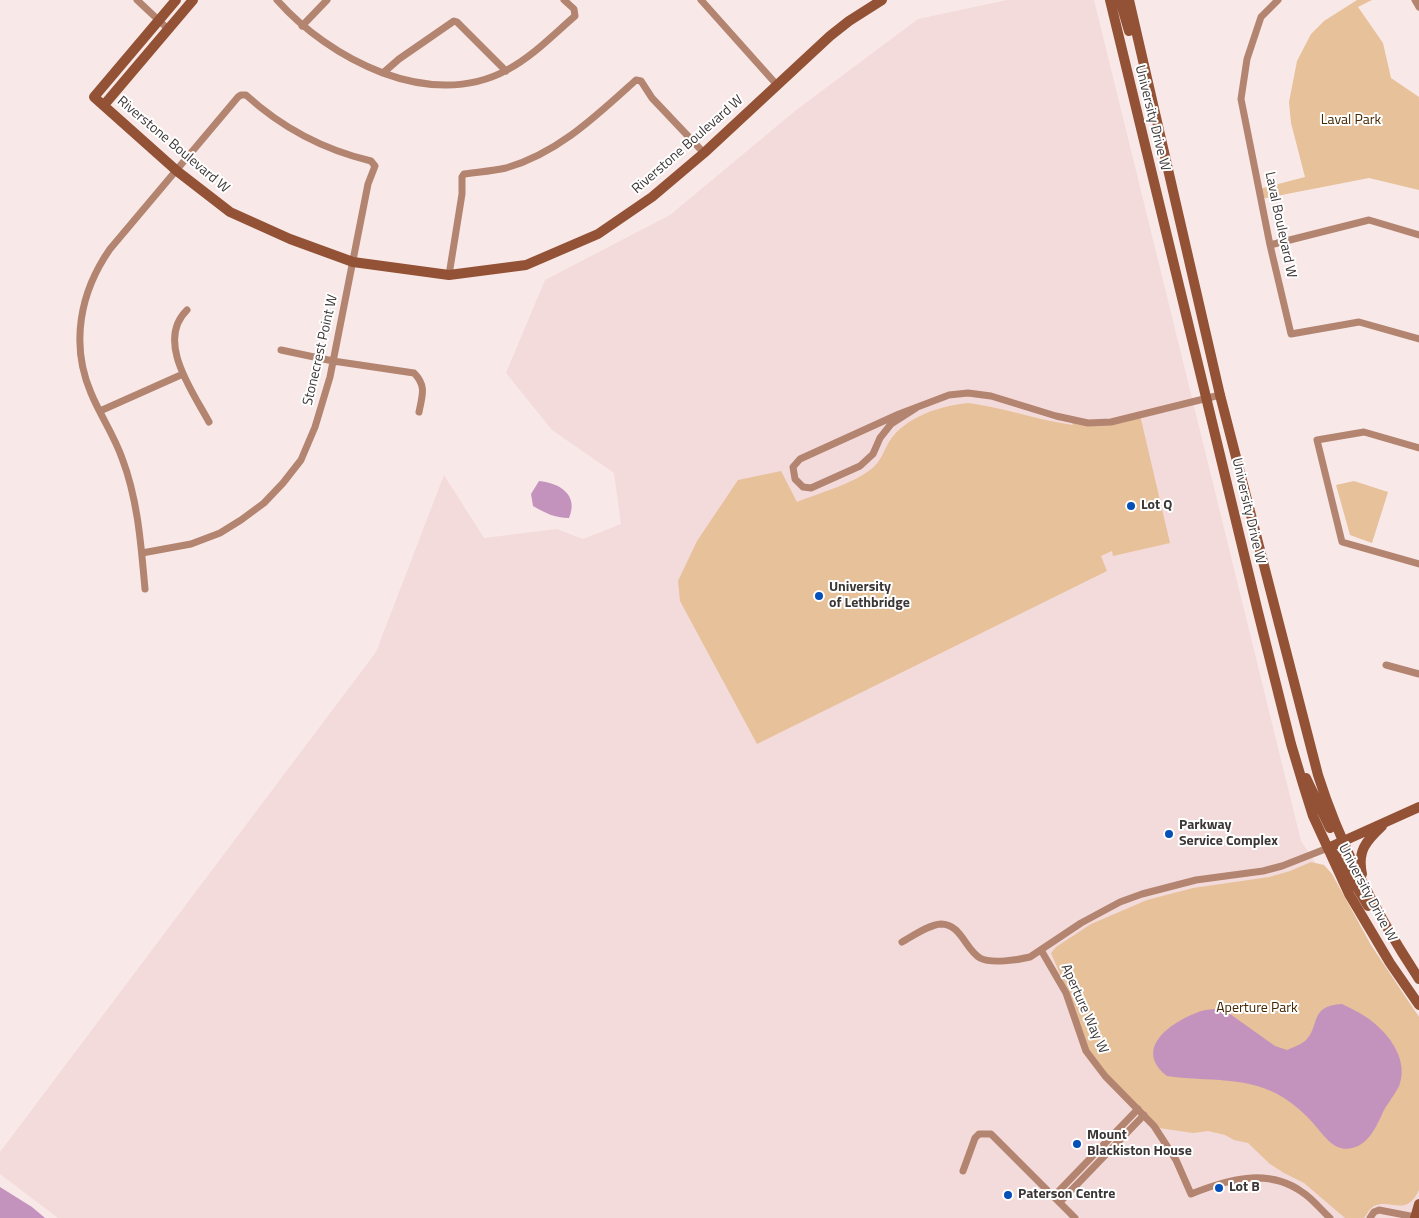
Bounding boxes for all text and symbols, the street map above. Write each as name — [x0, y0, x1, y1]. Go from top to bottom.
street label: University Drive W — [1131, 63, 1173, 173]
street label: Riverstone Boulevard W — [629, 92, 747, 198]
street label: Riverstone Boulevard W — [113, 93, 233, 197]
park label: Laval Park — [1321, 113, 1381, 129]
street label: Laval Boulevard W — [1261, 170, 1299, 280]
street label: Stonecrest Point W — [300, 293, 342, 407]
street label: University Drive W — [1228, 456, 1268, 566]
place label: Lot Q — [1141, 498, 1172, 514]
marker: Lot Q — [1125, 500, 1137, 512]
place label: University of Lethbridge — [829, 580, 910, 612]
marker: University of Lethbridge — [813, 590, 825, 602]
place label: Parkway Service Complex — [1179, 818, 1278, 850]
marker: Parkway Service Complex — [1163, 828, 1175, 840]
street label: University Drive W — [1334, 841, 1400, 945]
street label: Aperture Way W — [1057, 962, 1111, 1056]
park label: Aperture Park — [1216, 1001, 1298, 1017]
place label: Mount Blackiston House — [1087, 1128, 1192, 1160]
marker: Mount Blackiston House — [1071, 1138, 1083, 1150]
place label: Lot B — [1229, 1180, 1260, 1196]
marker: Lot B — [1213, 1182, 1225, 1194]
place label: Paterson Centre — [1018, 1187, 1115, 1203]
marker: Paterson Centre — [1002, 1189, 1014, 1201]

